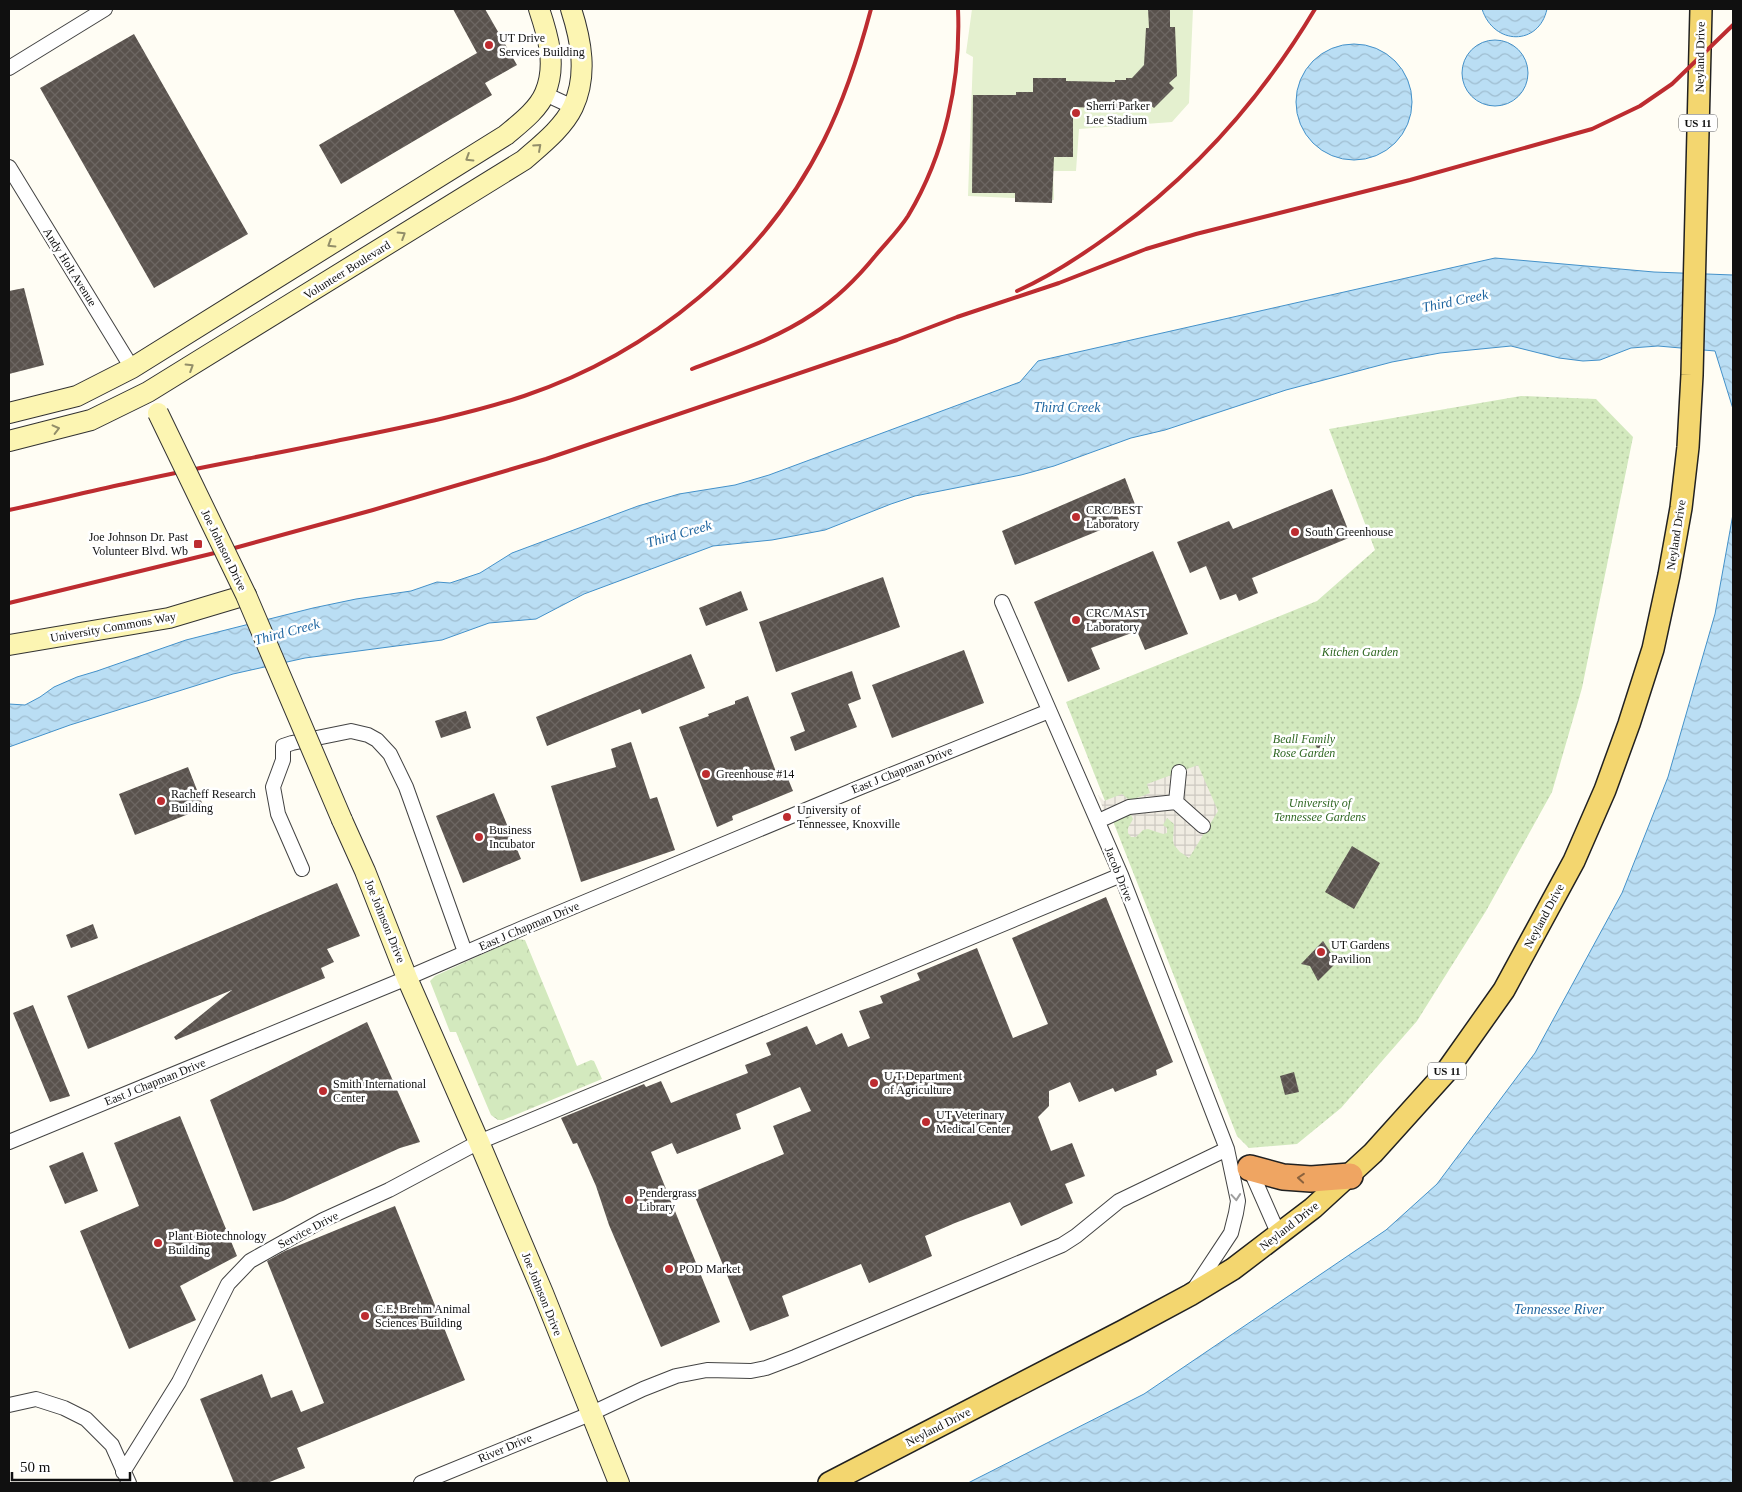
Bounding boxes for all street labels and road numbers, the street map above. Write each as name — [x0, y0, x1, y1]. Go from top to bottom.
street label: Neyland Drive — [1692, 21, 1708, 93]
road number: US 11 — [1679, 115, 1717, 132]
street label: Andy Holt Avenue — [40, 225, 100, 309]
street label: Volunteer Boulevard — [301, 238, 393, 302]
street label: Neyland Drive — [1664, 499, 1688, 571]
street label: Joe Johnson Drive — [198, 507, 250, 593]
street label: University Commons Way — [49, 609, 177, 645]
street label: East J Chapman Drive — [849, 743, 955, 797]
street label: Jacob Drive — [1102, 845, 1136, 903]
street label: Joe Johnson Drive — [362, 877, 408, 965]
street label: Neyland Drive — [1521, 881, 1567, 951]
street label: East J Chapman Drive — [477, 899, 581, 953]
street label: East J Chapman Drive — [102, 1055, 208, 1109]
road number: US 11 — [1428, 1062, 1466, 1080]
street label: Neyland Drive — [1257, 1199, 1321, 1253]
street label: Service Drive — [275, 1208, 341, 1252]
street label: Joe Johnson Drive — [519, 1250, 565, 1338]
street label: Neyland Drive — [903, 1405, 973, 1449]
street label: River Drive — [476, 1430, 534, 1466]

